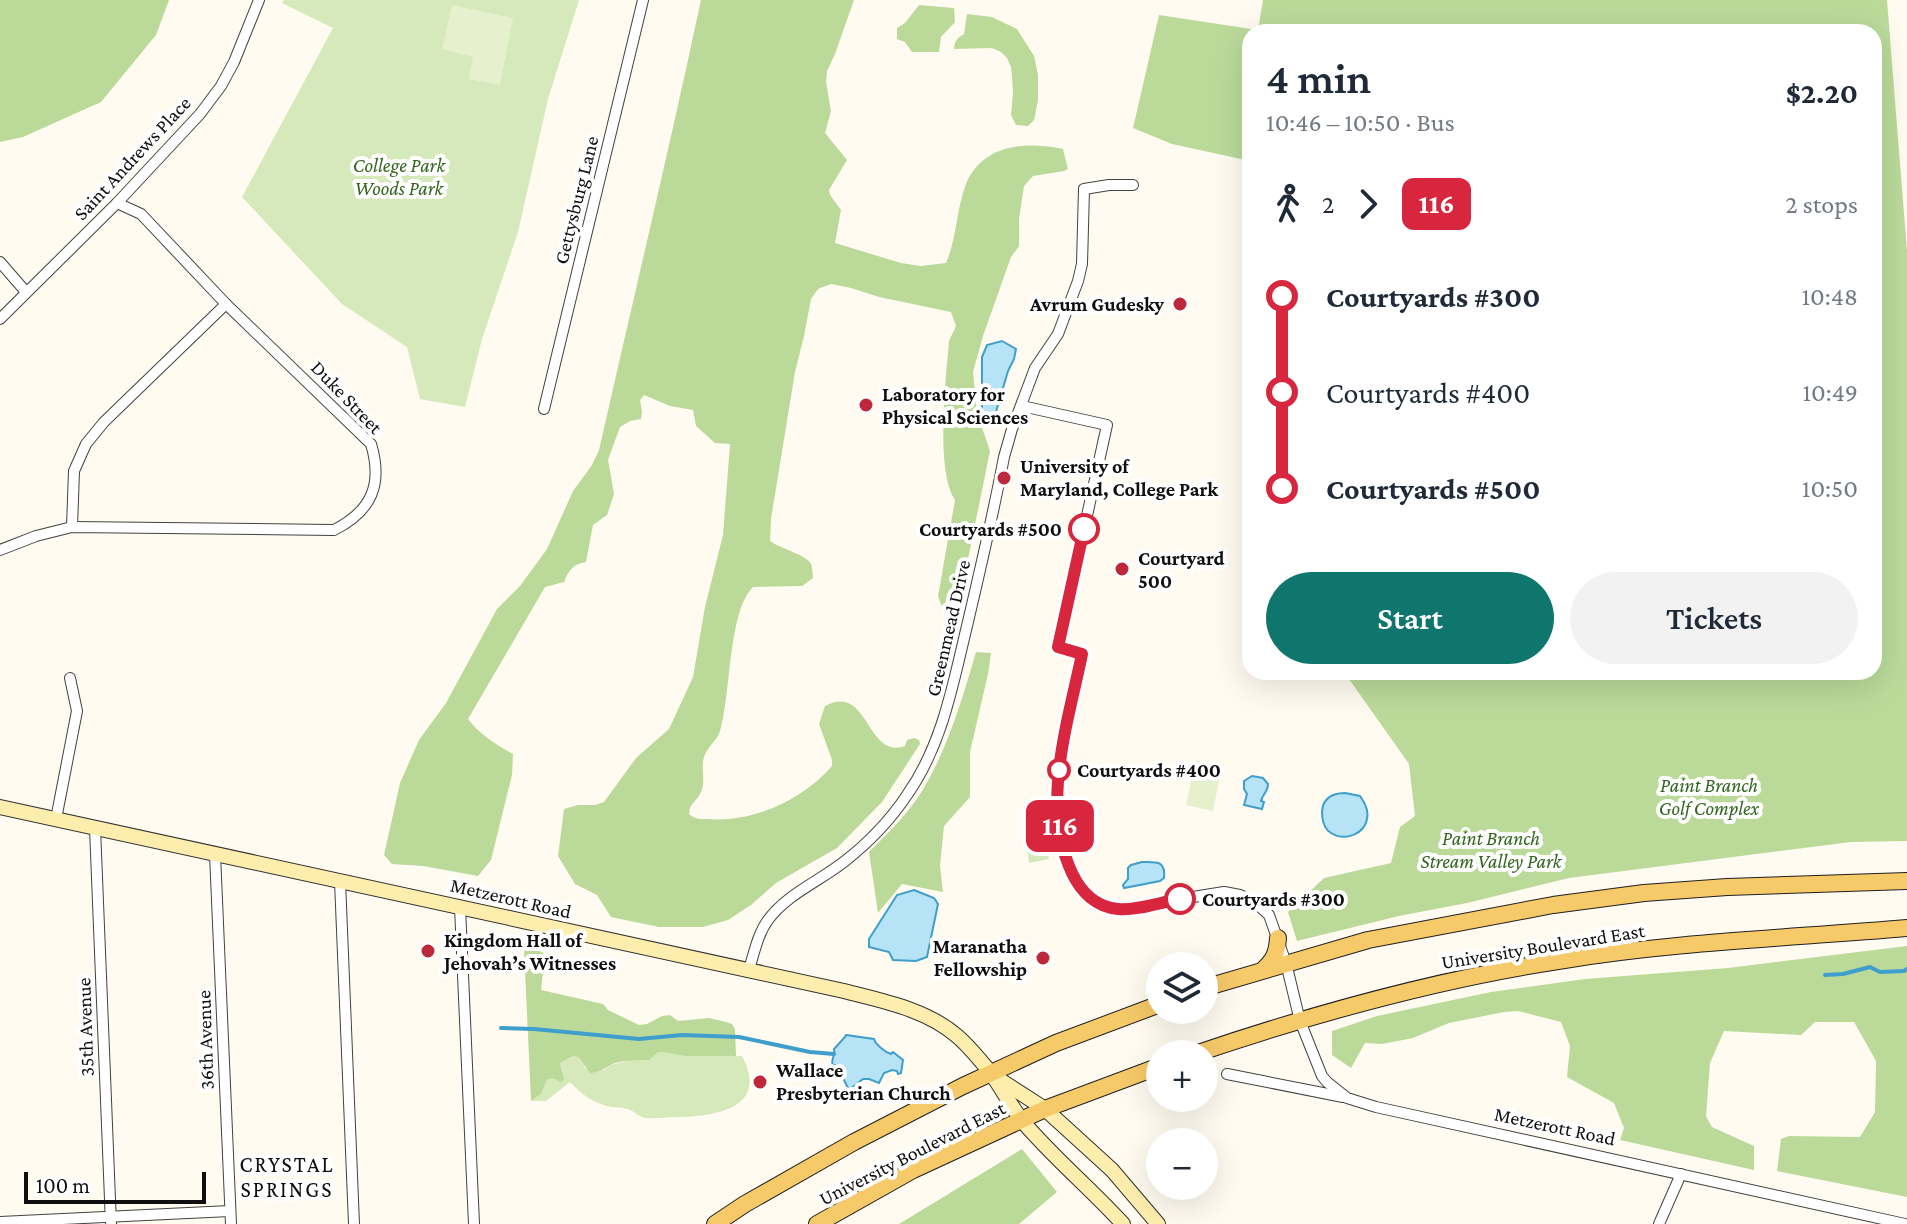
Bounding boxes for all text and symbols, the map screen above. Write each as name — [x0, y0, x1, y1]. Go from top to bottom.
text: 4 min — [1266, 54, 1371, 102]
text: $2.20 — [1786, 76, 1858, 109]
street label: Saint Andrews Place — [69, 92, 195, 224]
text: 10:46 – 10:50 · Bus — [1266, 108, 1455, 137]
street label: Gettysburg Lane — [549, 133, 604, 267]
park label: College Park Woods Park — [353, 154, 446, 199]
icon: walk — [1266, 182, 1310, 226]
icon: forward — [1346, 182, 1390, 226]
text: 116 — [1418, 188, 1455, 219]
text: 2 — [1322, 190, 1334, 219]
text: 2 stops — [1785, 190, 1858, 219]
text: Courtyards #300 — [1326, 280, 1540, 313]
text: 10:48 — [1801, 282, 1858, 311]
place label: Avrum Gudesky — [1029, 293, 1164, 315]
marker: Avrum Gudesky — [1171, 295, 1189, 313]
street label: Duke Street — [307, 356, 387, 438]
text: Courtyards #400 — [1326, 376, 1530, 409]
text: 10:49 — [1802, 378, 1858, 407]
place label: Laboratory for Physical Sciences — [882, 383, 1028, 428]
marker: Laboratory for Physical Sciences — [857, 396, 875, 414]
place label: University of Maryland, College Park — [1020, 455, 1219, 500]
marker: University of Maryland, College Park — [995, 469, 1013, 487]
text: Courtyards #500 — [1326, 472, 1540, 505]
text: 10:50 — [1802, 474, 1858, 503]
marker: Courtyards #500 — [1069, 514, 1099, 544]
place label: Courtyards #500 — [919, 518, 1062, 540]
place label: Courtyard 500 — [1138, 547, 1225, 592]
street label: Greenmead Drive — [922, 557, 974, 698]
marker: Courtyard 500 — [1113, 560, 1131, 578]
button: Start — [1266, 572, 1554, 664]
button: Tickets — [1570, 572, 1858, 664]
marker: Courtyards #400 — [1048, 759, 1070, 781]
place label: Courtyards #400 — [1077, 759, 1221, 781]
park label: Paint Branch Golf Complex — [1659, 774, 1760, 820]
line badge: 116 — [1014, 800, 1106, 852]
text: 116 — [1042, 810, 1078, 841]
park label: Paint Branch Stream Valley Park — [1420, 827, 1563, 873]
street label: Metzerott Road — [448, 873, 574, 923]
marker: Courtyards #300 — [1165, 884, 1195, 914]
place label: Courtyards #300 — [1202, 888, 1345, 910]
street label: University Boulevard East — [1440, 919, 1647, 974]
place label: Kingdom Hall of Jehovah’s Witnesses — [442, 929, 616, 974]
place label: Maranatha Fellowship — [933, 935, 1027, 980]
marker: Kingdom Hall of Jehovah’s Witnesses — [419, 942, 437, 960]
marker: Maranatha Fellowship — [1034, 949, 1052, 967]
map controls — [1146, 952, 1218, 1200]
button: layers — [1146, 952, 1218, 1024]
street label: 35th Avenue — [72, 977, 98, 1077]
street label: 36th Avenue — [192, 990, 218, 1090]
button: + — [1146, 1040, 1218, 1112]
place label: Wallace Presbyterian Church — [775, 1059, 951, 1104]
marker: Wallace Presbyterian Church — [751, 1073, 769, 1091]
street label: University Boulevard East — [815, 1096, 1009, 1210]
street label: Metzerott Road — [1492, 1102, 1618, 1150]
button: − — [1146, 1128, 1218, 1200]
district label: CRYSTAL SPRINGS — [240, 1152, 334, 1202]
scale bar — [24, 1168, 206, 1204]
text: 100 m — [36, 1173, 90, 1198]

